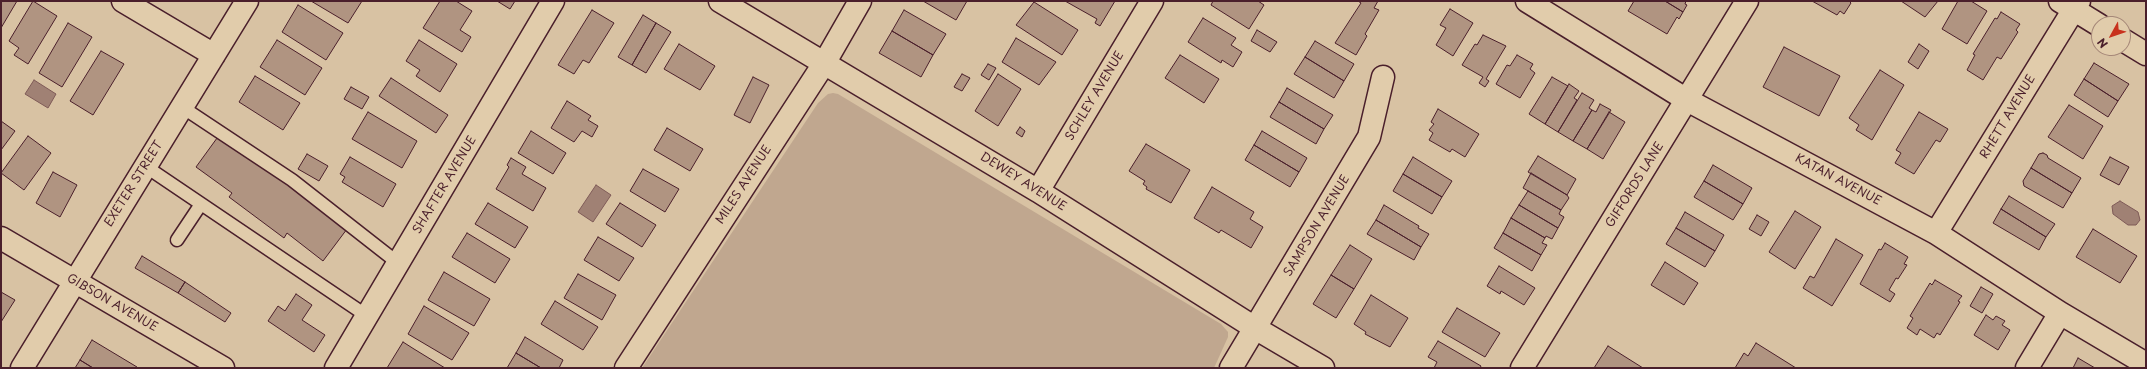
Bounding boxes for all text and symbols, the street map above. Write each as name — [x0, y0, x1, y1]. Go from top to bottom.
north arrow — [2091, 16, 2131, 56]
text: N — [2093, 35, 2112, 52]
street label: SCHLEY AVENUE — [1063, 49, 1127, 143]
street label: RHETT AVENUE — [1977, 72, 2039, 162]
street label: SHAFTER AVENUE — [410, 134, 480, 236]
street label: EXETER STREET — [102, 138, 166, 230]
street label: GIFFORDS LANE — [1603, 140, 1667, 230]
street label: MILES AVENUE — [713, 143, 775, 227]
street label: DEWEY AVENUE — [977, 150, 1069, 214]
street label: KATAN AVENUE — [1792, 151, 1884, 209]
street label: SAMPSON AVENUE — [1281, 173, 1353, 279]
street label: GIBSON AVENUE — [64, 271, 160, 335]

